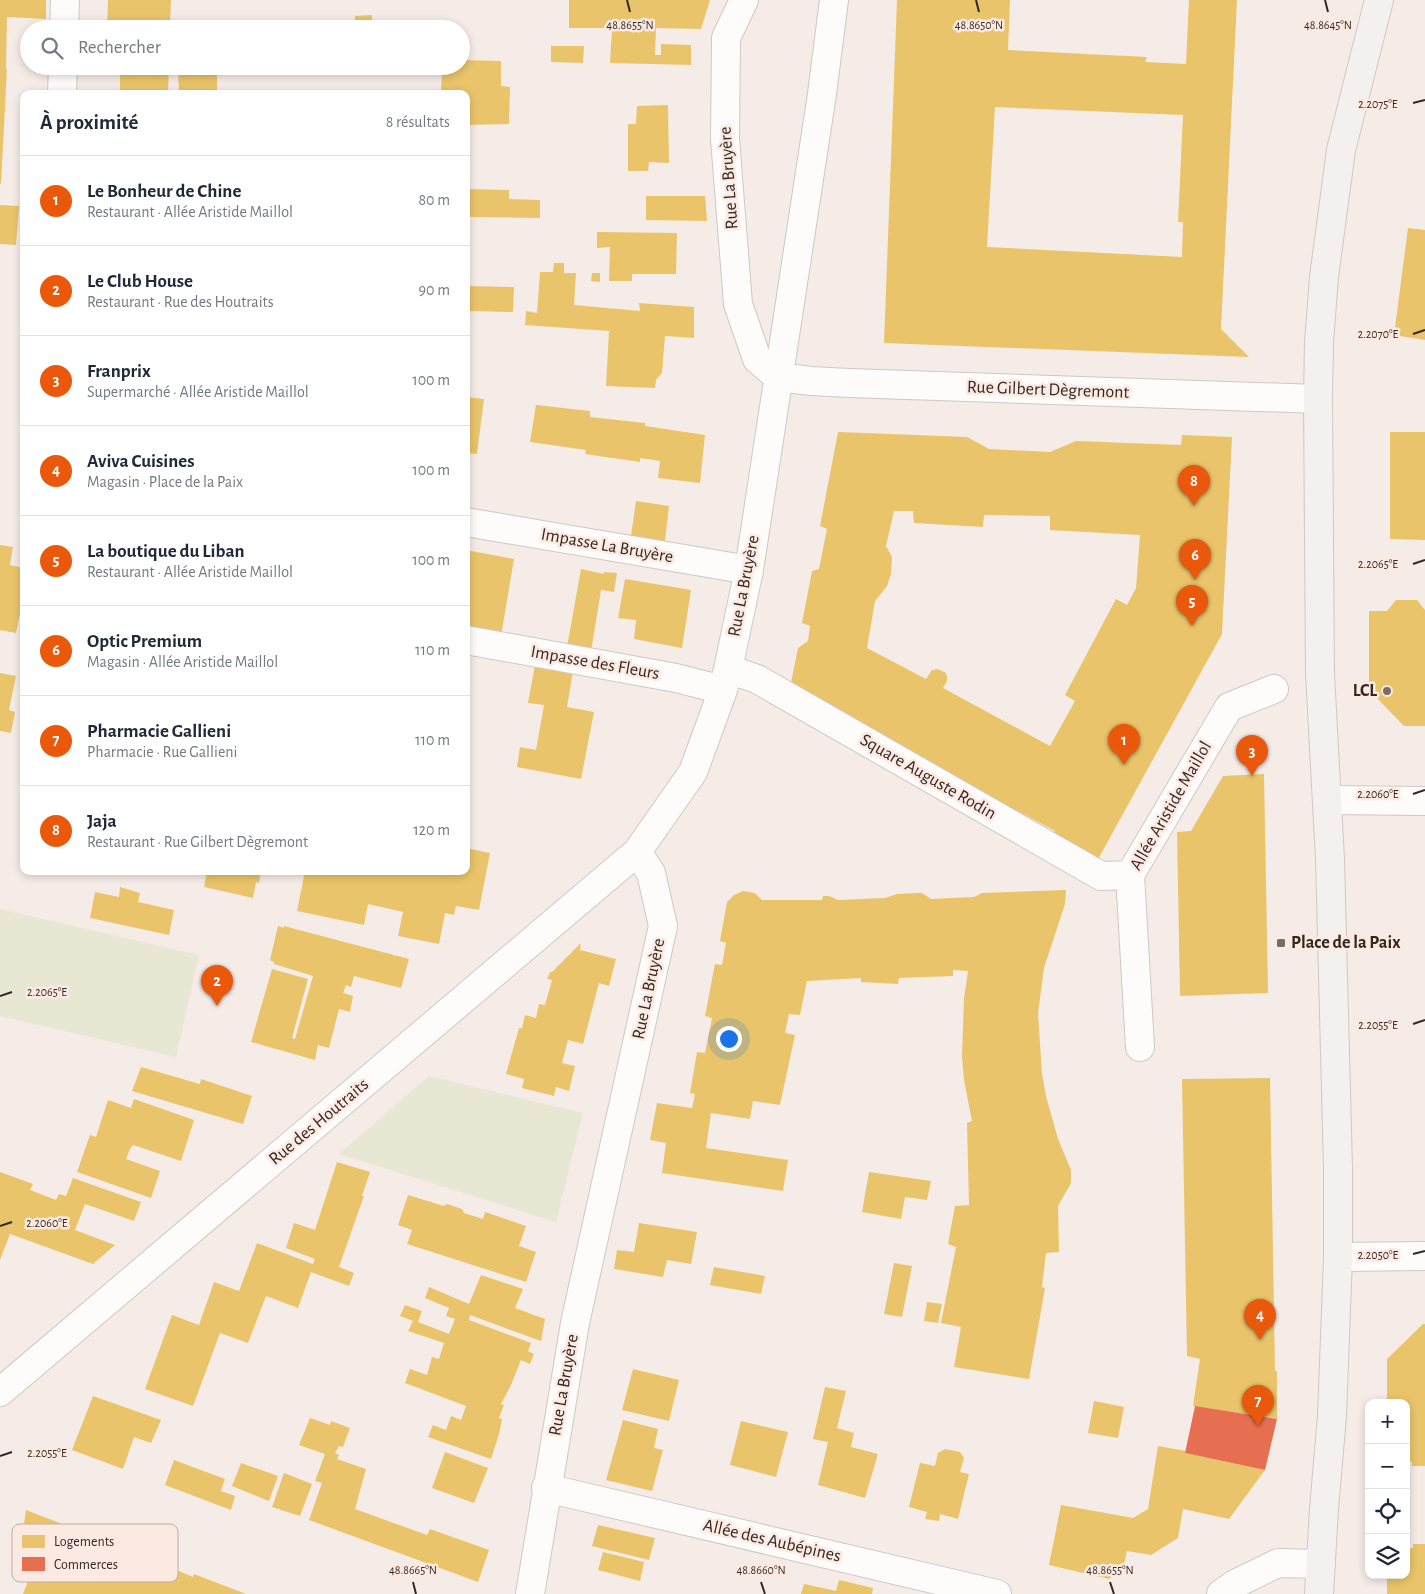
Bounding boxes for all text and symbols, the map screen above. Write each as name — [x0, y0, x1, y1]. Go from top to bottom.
text: 48.8655°N — [606, 19, 654, 31]
text: 48.8650°N — [955, 19, 1003, 31]
text: 48.8645°N — [1304, 19, 1352, 31]
search box — [20, 20, 470, 75]
icon: search — [38, 34, 66, 62]
text: Rechercher — [78, 38, 161, 57]
text: 2.2075°E — [1358, 98, 1398, 110]
text: À proximité — [40, 112, 138, 133]
text: 8 résultats — [386, 114, 450, 130]
street label: Rue La Bruyère — [716, 126, 742, 230]
text: Le Bonheur de Chine — [87, 182, 241, 201]
text: 1 — [53, 192, 59, 208]
text: 80 m — [419, 192, 450, 208]
text: Restaurant · Allée Aristide Maillol — [87, 204, 293, 220]
text: Le Club House — [87, 272, 193, 291]
text: 2 — [52, 282, 60, 298]
text: 90 m — [419, 282, 450, 298]
text: Restaurant · Rue des Houtraits — [87, 294, 274, 310]
text: 2.2070°E — [1358, 328, 1399, 340]
text: Franprix — [87, 362, 151, 381]
text: 3 — [53, 372, 59, 388]
text: 100 m — [412, 372, 450, 388]
street label: Rue Gilbert Dègremont — [967, 378, 1130, 402]
text: Supermarché · Allée Aristide Maillol — [87, 384, 309, 400]
text: Aviva Cuisines — [87, 452, 195, 471]
text: 4 — [52, 462, 60, 478]
text: 100 m — [412, 462, 450, 478]
pin: 8 — [1178, 465, 1210, 506]
text: Magasin · Place de la Paix — [87, 474, 243, 490]
street label: Impasse La Bruyère — [539, 526, 675, 566]
street label: Rue La Bruyère — [725, 534, 763, 638]
pin: 6 — [1179, 539, 1211, 580]
text: La boutique du Liban — [87, 542, 244, 561]
text: 5 — [53, 552, 59, 568]
text: 100 m — [412, 552, 450, 568]
text: 2.2065°E — [1358, 558, 1398, 570]
text: Restaurant · Allée Aristide Maillol — [87, 564, 293, 580]
pin: 5 — [1176, 585, 1208, 626]
text: Optic Premium — [87, 632, 202, 651]
text: 6 — [52, 642, 60, 658]
text: 110 m — [415, 642, 450, 658]
street label: Impasse des Fleurs — [529, 643, 661, 683]
text: Magasin · Allée Aristide Maillol — [87, 654, 278, 670]
place label: LCL — [1353, 682, 1377, 700]
marker: LCL — [1381, 685, 1393, 697]
text: Pharmacie Gallieni — [87, 722, 231, 741]
pin: 1 — [1108, 724, 1140, 765]
street label: Square Auguste Rodin — [857, 731, 999, 823]
text: 7 — [53, 732, 59, 748]
text: 110 m — [415, 732, 450, 748]
pin: 3 — [1236, 735, 1268, 776]
street label: Allée Aristide Maillol — [1127, 739, 1215, 873]
text: Pharmacie · Rue Gallieni — [87, 744, 237, 760]
text: 2.2060°E — [1357, 788, 1399, 800]
text: Jaja — [87, 812, 117, 831]
text: 8 — [52, 822, 60, 838]
text: 120 m — [413, 822, 450, 838]
text: Restaurant · Rue Gilbert Dègremont — [87, 834, 308, 850]
place label: Place de la Paix — [1291, 934, 1401, 952]
street label: Rue La Bruyère — [629, 937, 669, 1041]
marker: Place de la Paix — [1275, 937, 1287, 949]
pin: 2 — [201, 965, 233, 1006]
text: 2.2065°E — [27, 986, 67, 998]
text: 2.2055°E — [1358, 1019, 1398, 1031]
your location — [716, 1026, 742, 1052]
street label: Rue des Houtraits — [266, 1075, 372, 1169]
text: 2.2060°E — [26, 1217, 68, 1229]
text: 2.2050°E — [1358, 1249, 1399, 1261]
pin: 4 — [1244, 1299, 1276, 1340]
street label: Rue La Bruyère — [546, 1333, 582, 1437]
pin: 7 — [1242, 1385, 1274, 1426]
map controls — [1365, 1399, 1410, 1579]
button: + — [1365, 1399, 1410, 1444]
button: − — [1365, 1444, 1410, 1489]
text: 2.2055°E — [27, 1447, 67, 1459]
button: locate — [1365, 1489, 1410, 1534]
street label: Allée des Aubépines — [701, 1516, 843, 1566]
legend — [12, 1524, 178, 1582]
button: layers — [1365, 1534, 1410, 1579]
text: Logements — [54, 1535, 114, 1549]
text: Commerces — [54, 1558, 118, 1572]
text: 48.8665°N — [389, 1564, 437, 1576]
text: 48.8660°N — [736, 1564, 786, 1576]
text: 48.8655°N — [1086, 1564, 1134, 1576]

